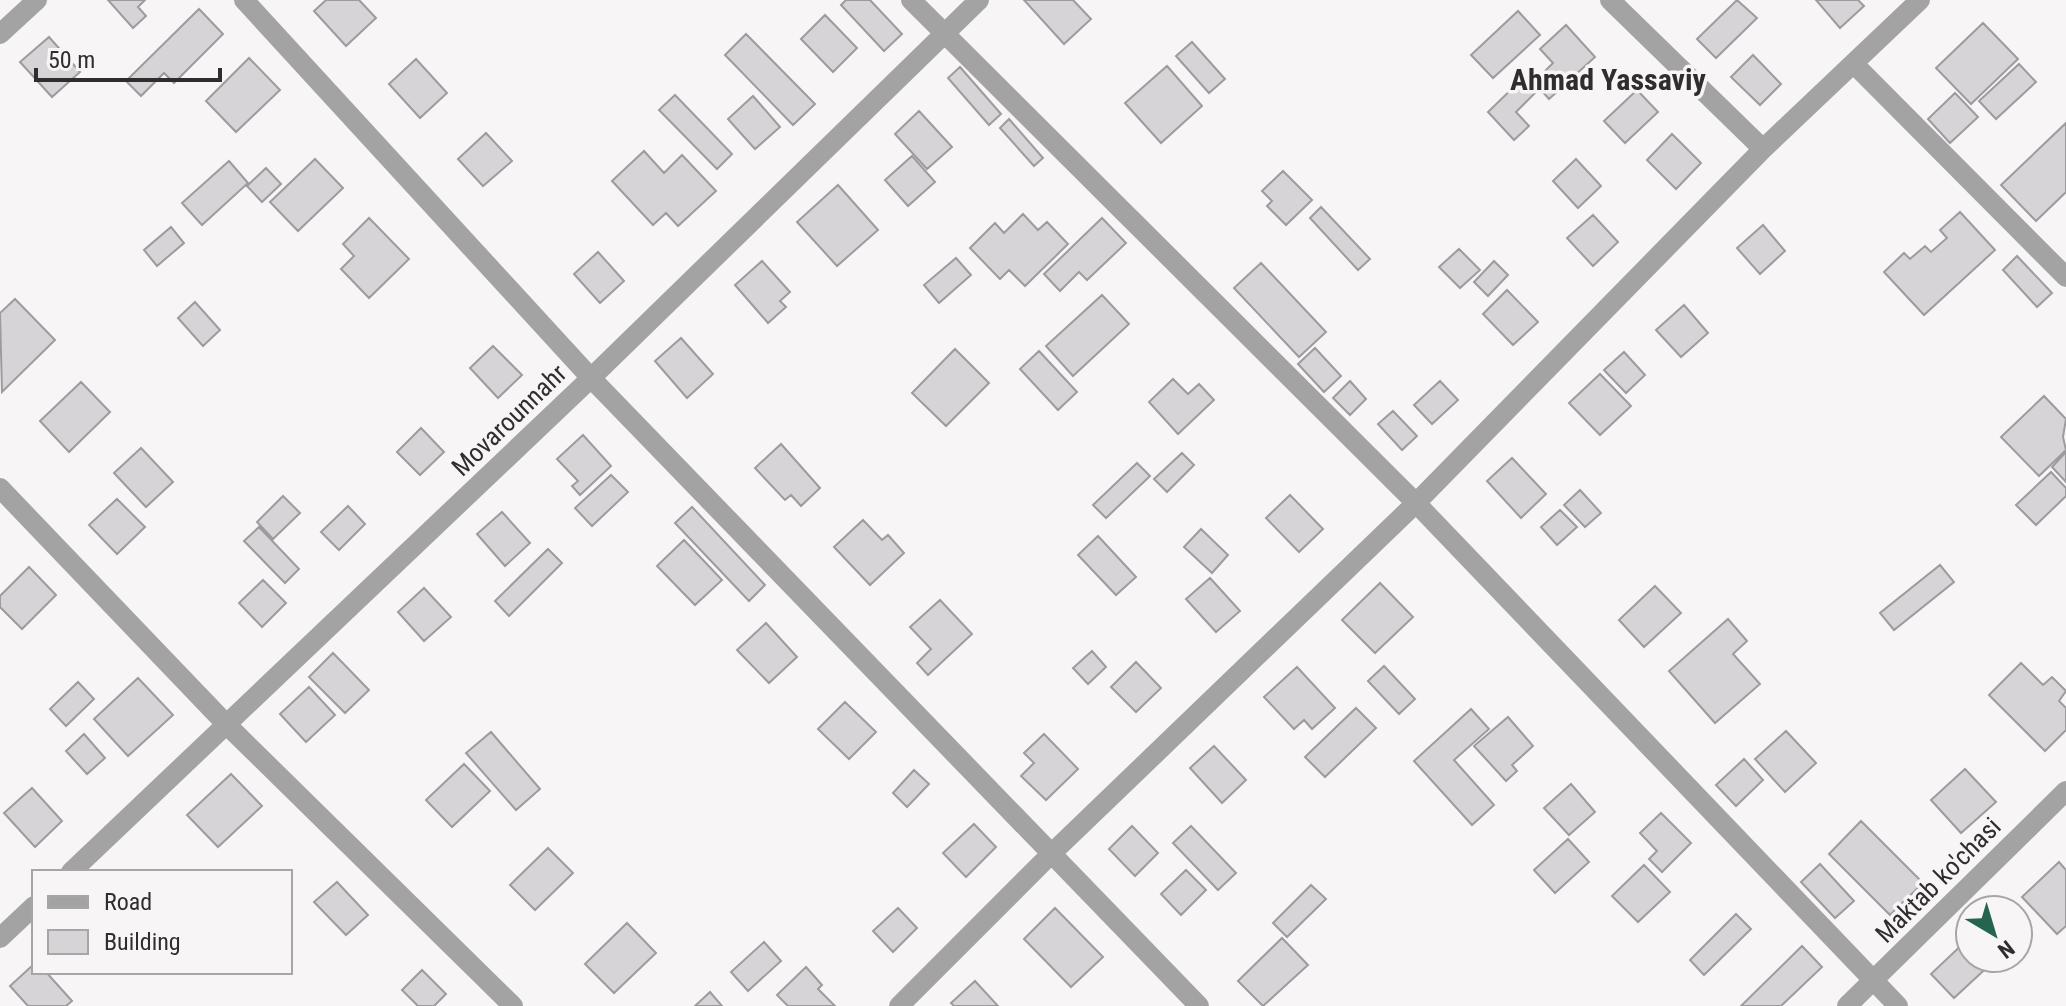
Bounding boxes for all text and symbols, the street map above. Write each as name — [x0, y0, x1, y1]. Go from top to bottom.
scale bar — [36, 32, 220, 82]
text: 50 m — [48, 46, 95, 74]
district label: Ahmad Yassaviy — [1510, 62, 1707, 97]
street label: Movarounnahr — [446, 358, 572, 482]
street label: Maktab ko'chasi — [1869, 811, 2007, 949]
legend — [32, 870, 292, 974]
text: Road — [104, 888, 152, 916]
north arrow — [1954, 894, 2034, 974]
text: Building — [104, 928, 181, 956]
text: N — [1993, 935, 2019, 963]

